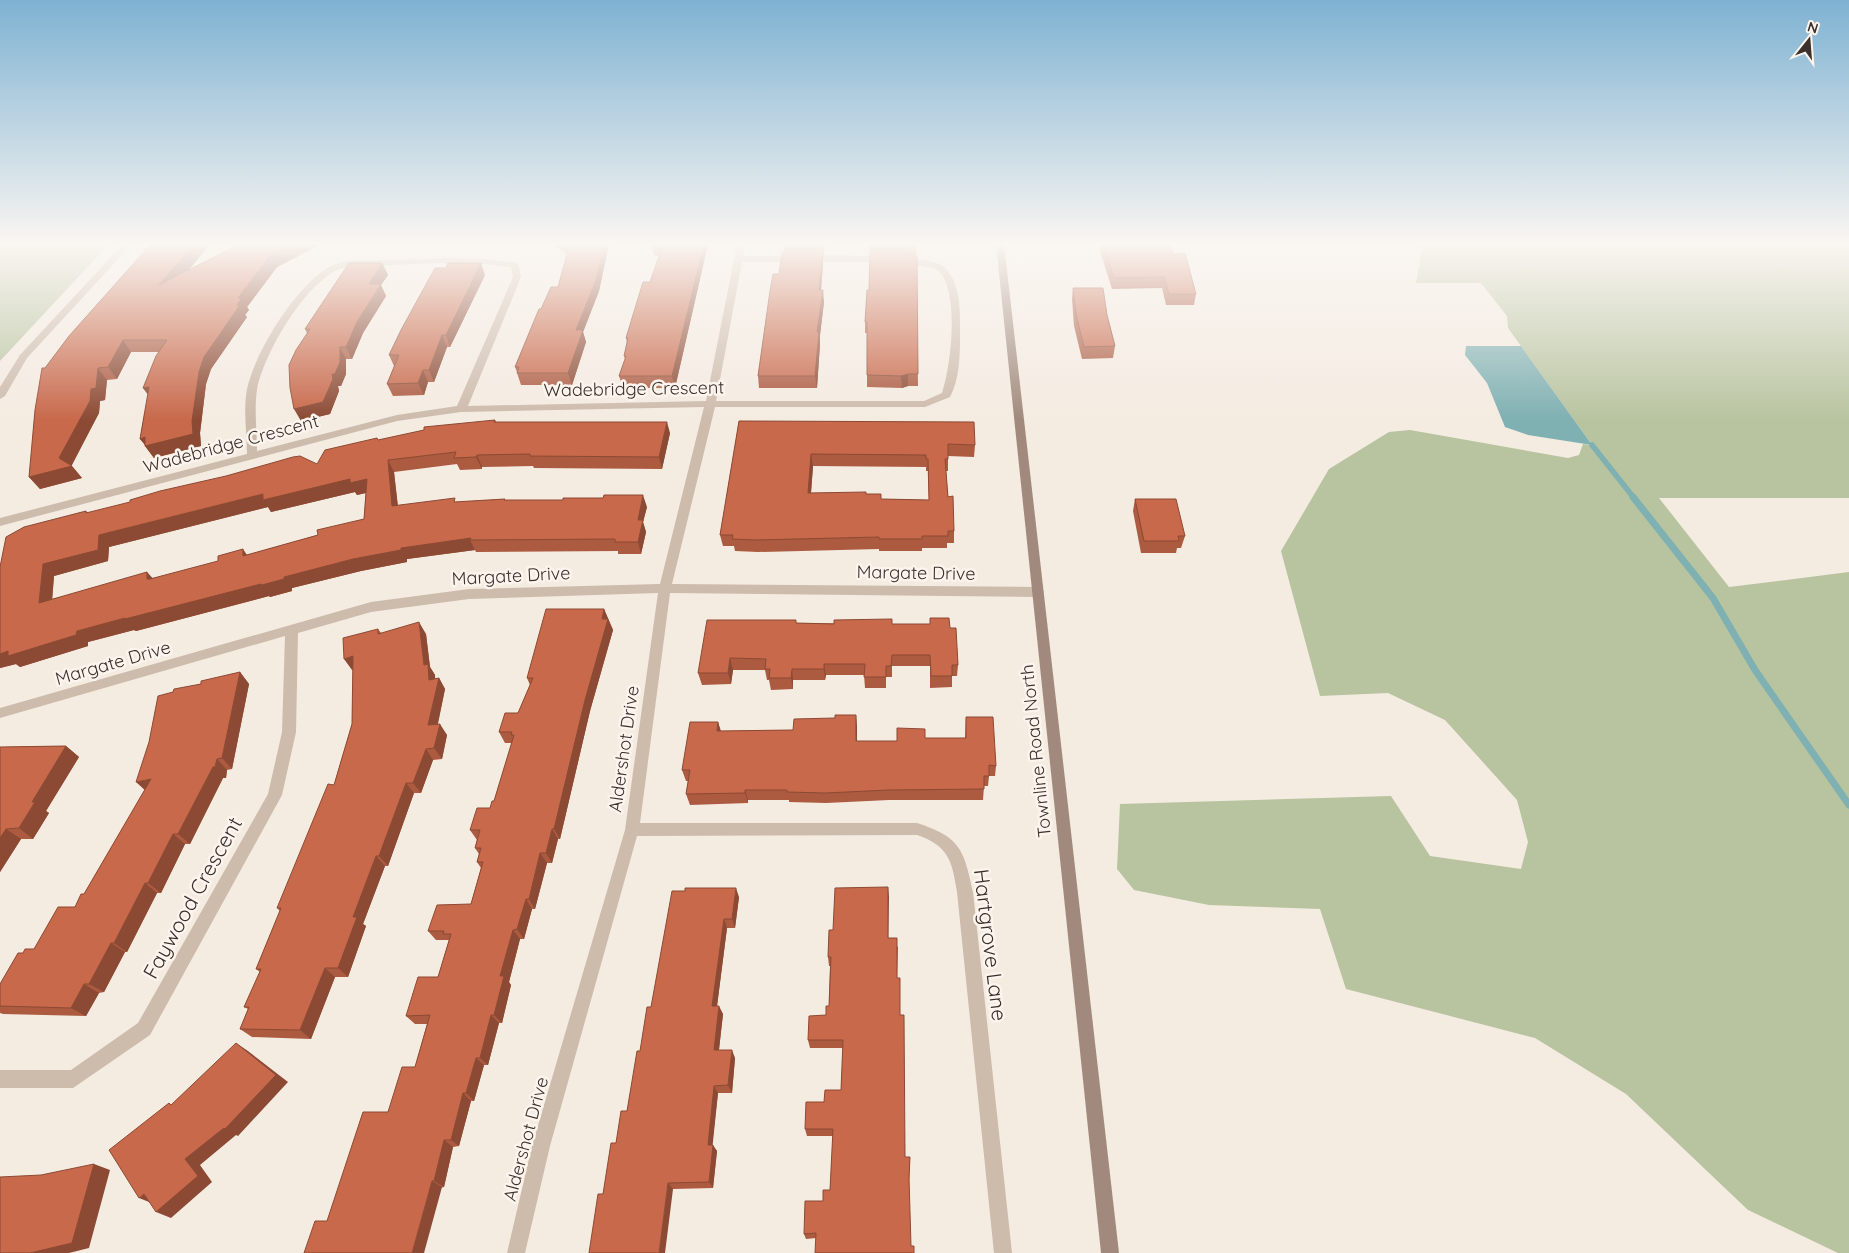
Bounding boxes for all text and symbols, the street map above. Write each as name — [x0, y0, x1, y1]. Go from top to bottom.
north arrow — [1784, 15, 1834, 65]
text: N — [1805, 17, 1820, 38]
street label: Wadebridge Crescent — [543, 375, 725, 402]
street label: Wadebridge Crescent — [141, 409, 321, 478]
street label: Margate Drive — [856, 560, 976, 585]
street label: Margate Drive — [451, 561, 571, 590]
street label: Margate Drive — [53, 635, 173, 690]
street label: Townline Road North — [1015, 663, 1056, 839]
street label: Aldershot Drive — [603, 684, 644, 814]
street label: Faywood Crescent — [137, 812, 247, 983]
street label: Hartgrove Lane — [969, 867, 1013, 1022]
street label: Aldershot Drive — [498, 1074, 553, 1203]

